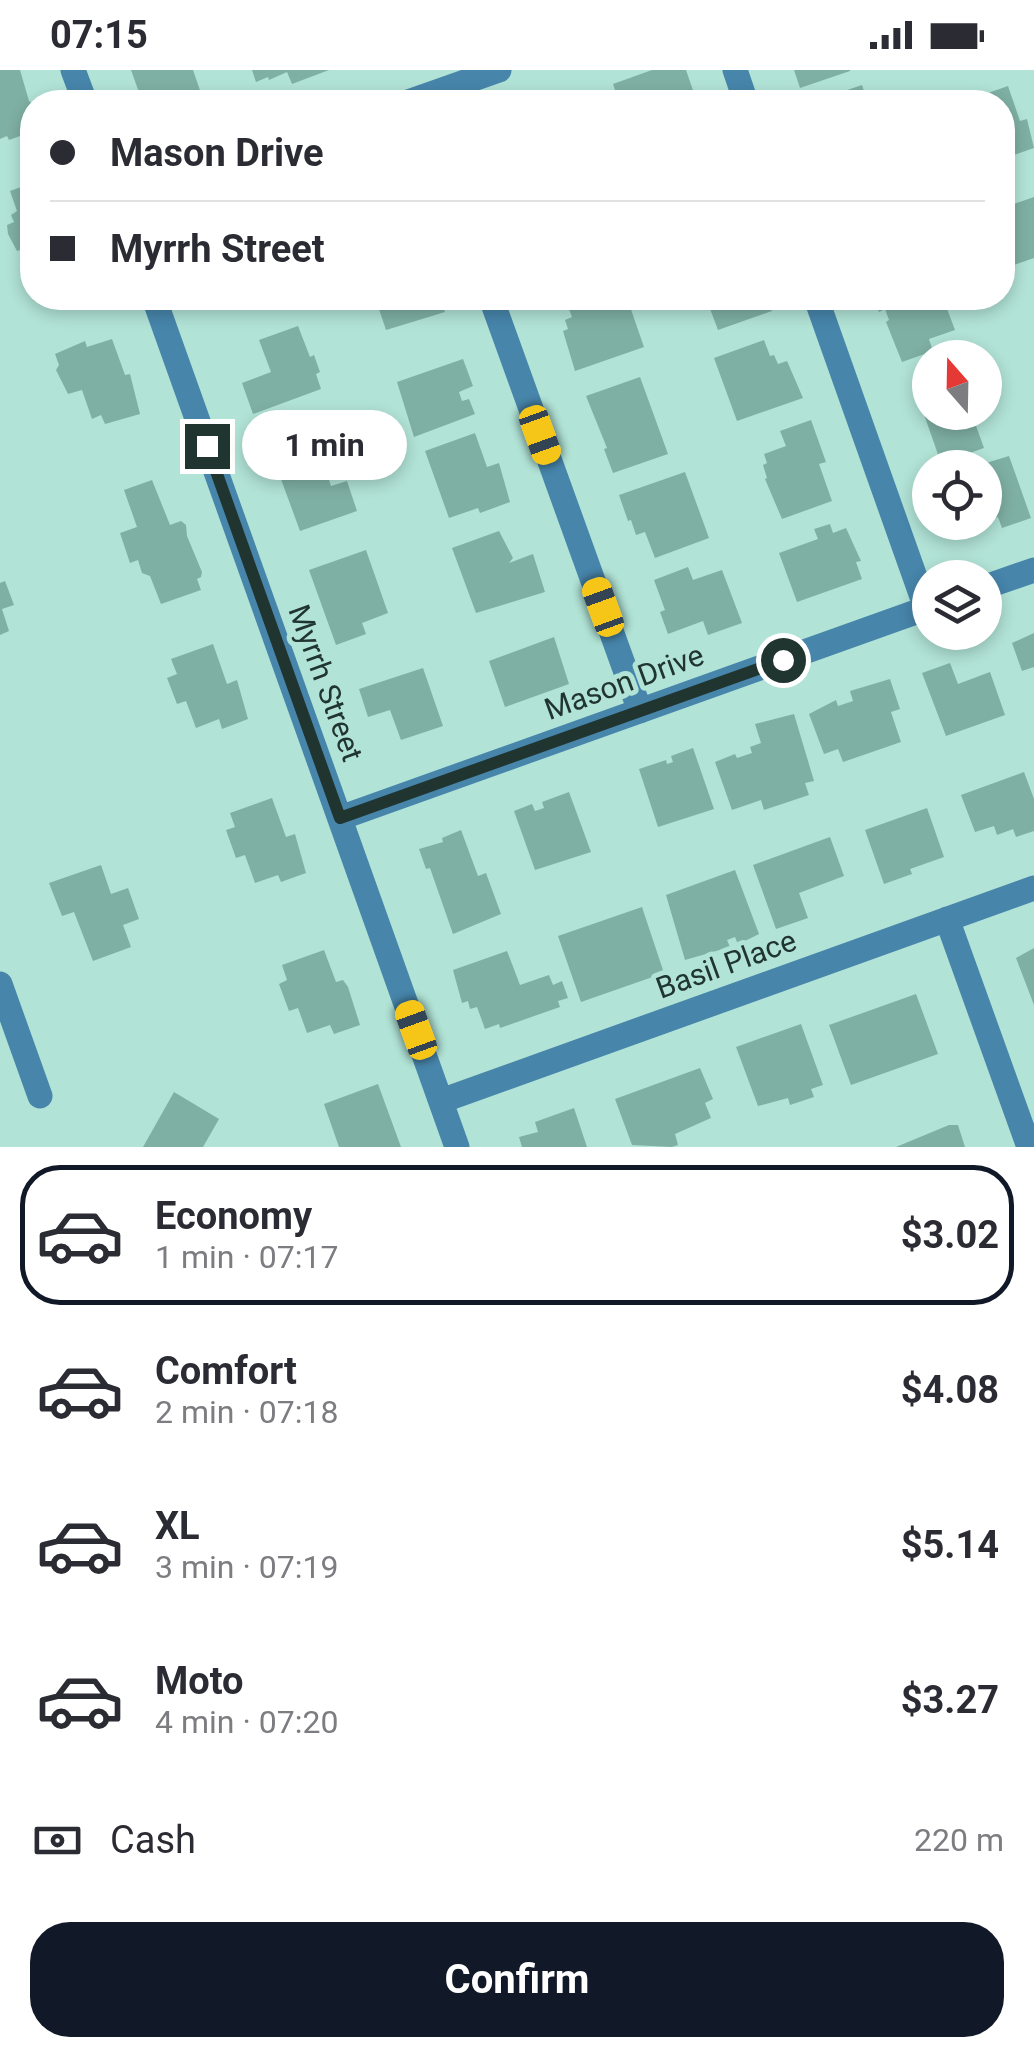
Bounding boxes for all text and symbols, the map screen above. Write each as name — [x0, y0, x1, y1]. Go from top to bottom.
text: 07:15 — [50, 13, 148, 57]
text: Mason Drive — [110, 131, 324, 175]
text: Myrrh Street — [110, 227, 325, 271]
north arrow — [912, 340, 1002, 430]
map controls — [912, 340, 1002, 650]
car — [516, 402, 564, 468]
callout: 1 min — [242, 411, 407, 481]
route end — [185, 424, 230, 469]
text: 1 min — [284, 426, 365, 464]
button: locate — [912, 450, 1002, 540]
button: layers — [912, 560, 1002, 650]
car — [579, 574, 627, 640]
street label: Myrrh Street — [282, 600, 370, 766]
street label: Mason Drive — [540, 637, 708, 727]
route start — [761, 638, 806, 683]
street label: Basil Place — [651, 922, 801, 1006]
car — [392, 997, 440, 1063]
icon: car — [35, 1190, 125, 1280]
text: Economy — [155, 1194, 312, 1238]
text: $3.02 — [901, 1213, 999, 1257]
text: 1 min · 07:17 — [155, 1238, 338, 1276]
icon: car — [35, 1345, 125, 1435]
text: Comfort — [155, 1349, 297, 1393]
text: $4.08 — [901, 1368, 999, 1412]
text: 2 min · 07:18 — [155, 1393, 338, 1431]
icon: car — [35, 1500, 125, 1590]
text: XL — [155, 1504, 200, 1548]
text: $5.14 — [901, 1523, 999, 1567]
text: 3 min · 07:19 — [155, 1548, 338, 1586]
icon: car — [35, 1655, 125, 1745]
text: Moto — [155, 1659, 244, 1703]
text: $3.27 — [901, 1678, 999, 1722]
text: 4 min · 07:20 — [155, 1703, 338, 1741]
icon: cash — [30, 1813, 85, 1868]
text: Cash — [110, 1818, 196, 1862]
text: 220 m — [914, 1821, 1004, 1859]
button: Confirm — [30, 1922, 1004, 2037]

